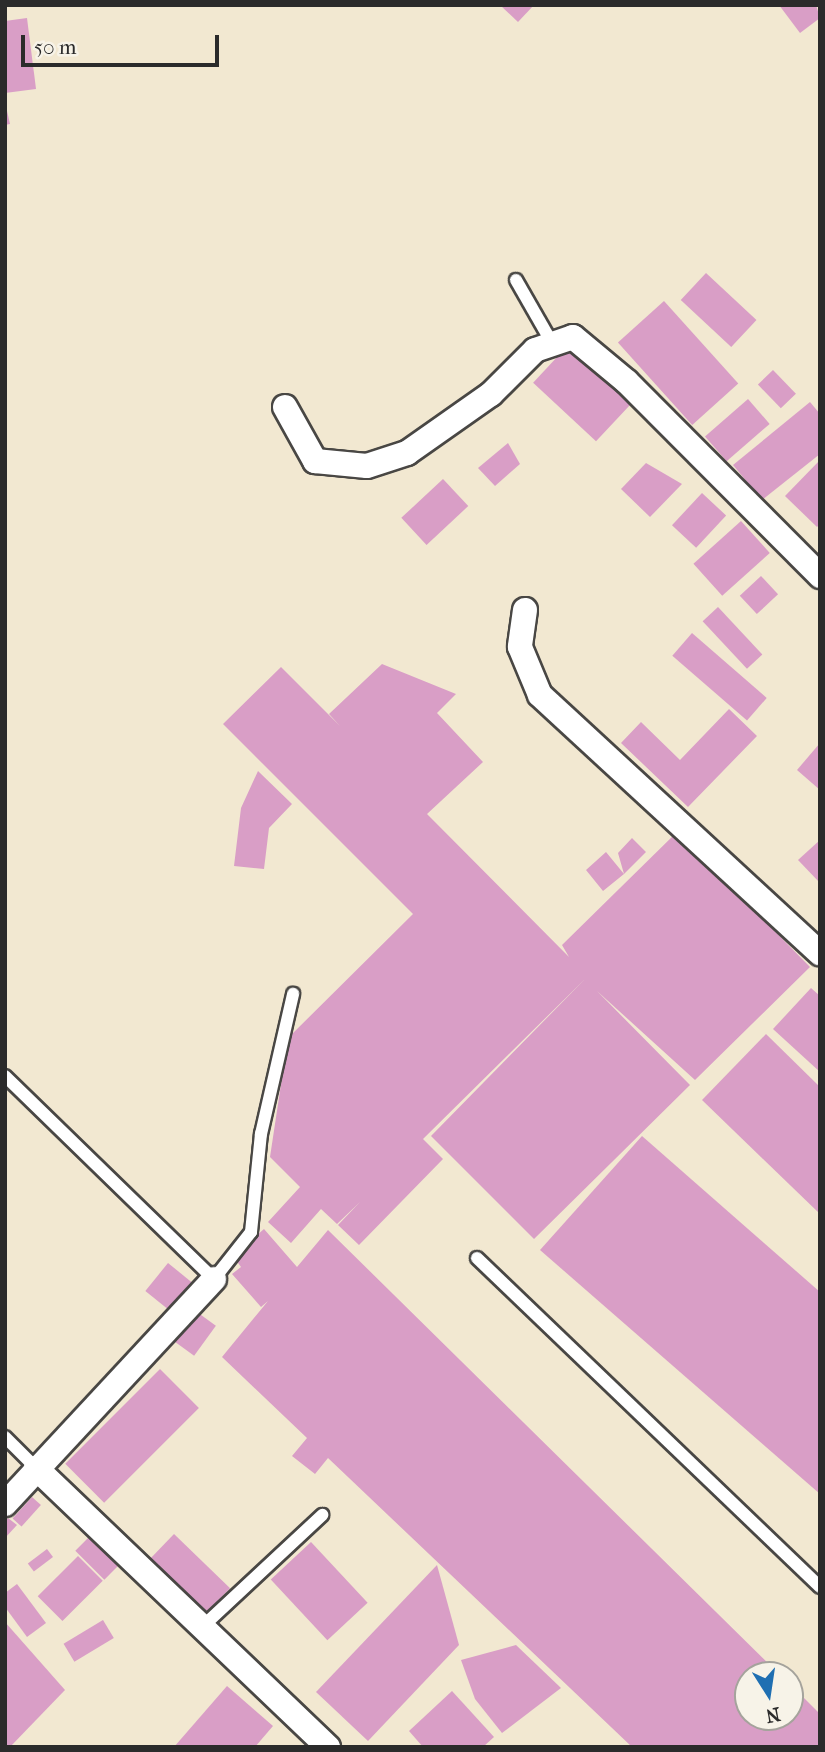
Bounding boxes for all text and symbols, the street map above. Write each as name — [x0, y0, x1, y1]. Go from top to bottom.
scale bar — [24, 21, 222, 65]
text: 50 m — [34, 35, 77, 59]
north arrow — [734, 1661, 804, 1731]
text: N — [764, 1702, 782, 1727]

